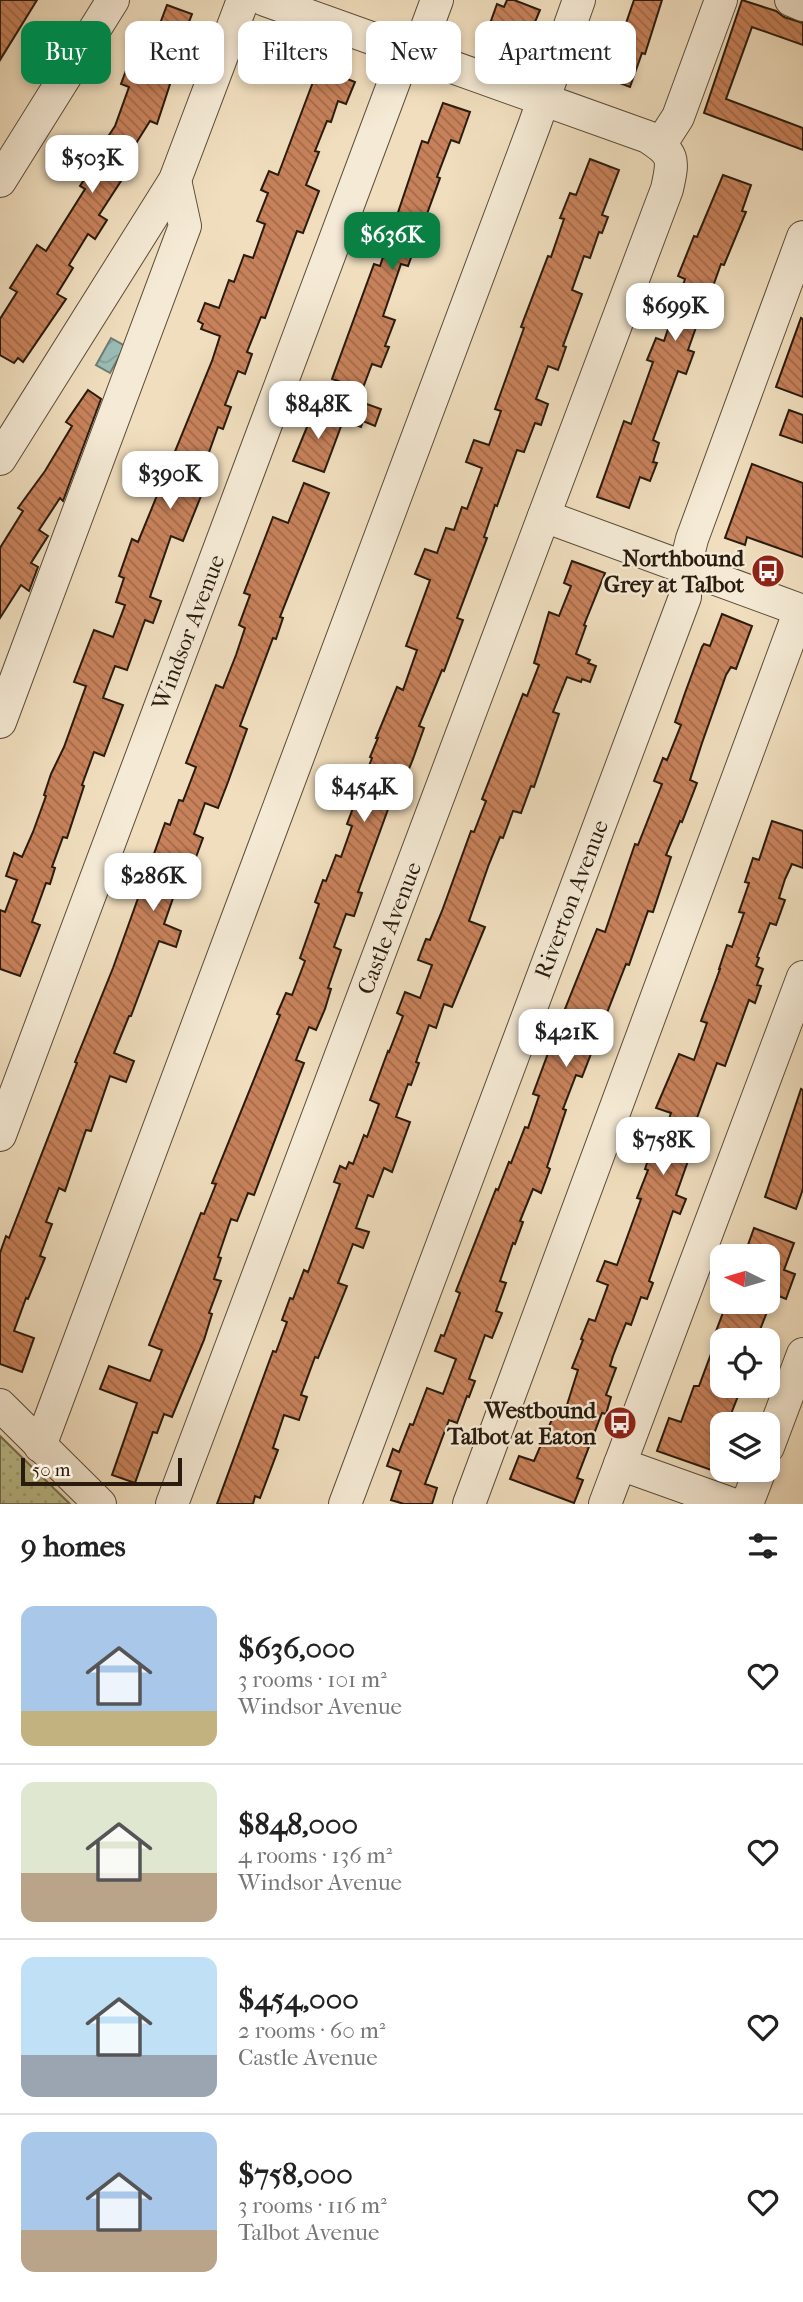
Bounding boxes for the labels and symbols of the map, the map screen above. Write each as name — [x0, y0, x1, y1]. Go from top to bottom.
pin: $503K — [43, 136, 141, 195]
pin: $636K — [343, 212, 441, 272]
pin: $699K — [626, 284, 724, 343]
pin: $848K — [269, 382, 367, 441]
pin: $390K — [121, 452, 219, 511]
place label: Northbound Grey at Talbot — [604, 545, 745, 598]
street label: Windsor Avenue — [146, 551, 230, 714]
bus stop icon: Northbound Grey at Talbot — [749, 552, 787, 590]
pin: $454K — [315, 764, 413, 824]
street label: Riverton Avenue — [529, 816, 614, 982]
pin: $286K — [104, 853, 202, 913]
street label: Castle Avenue — [352, 858, 427, 998]
pin: $421K — [517, 1010, 615, 1069]
pin: $758K — [614, 1118, 712, 1177]
north arrow — [710, 1244, 780, 1314]
place label: Westbound Talbot at Eaton — [446, 1397, 597, 1450]
bus stop icon: Westbound Talbot at Eaton — [601, 1404, 639, 1442]
scale bar — [21, 1455, 182, 1487]

